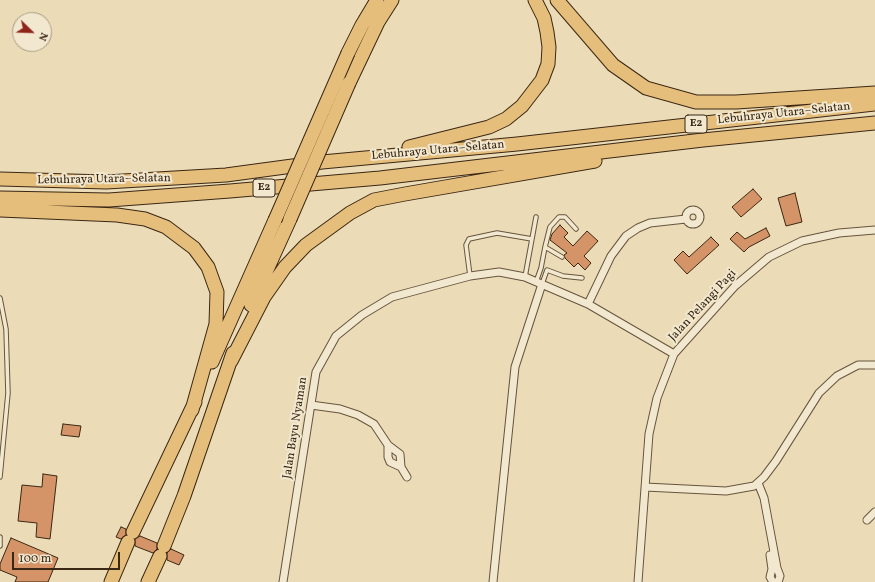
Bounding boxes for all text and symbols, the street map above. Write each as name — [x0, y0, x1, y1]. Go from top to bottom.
north arrow — [12, 12, 52, 52]
text: N — [34, 30, 51, 43]
street label: Lebuhraya Utara–Selatan — [717, 100, 851, 128]
road number: E2 — [685, 115, 707, 133]
street label: Lebuhraya Utara–Selatan — [371, 138, 505, 164]
street label: Lebuhraya Utara–Selatan — [37, 172, 171, 188]
road number: E2 — [253, 179, 275, 197]
street label: Jalan Pelangi Pagi — [666, 267, 740, 345]
street label: Jalan Bayu Nyaman — [281, 376, 311, 480]
scale bar — [14, 544, 122, 570]
text: 100 m — [19, 551, 51, 567]

